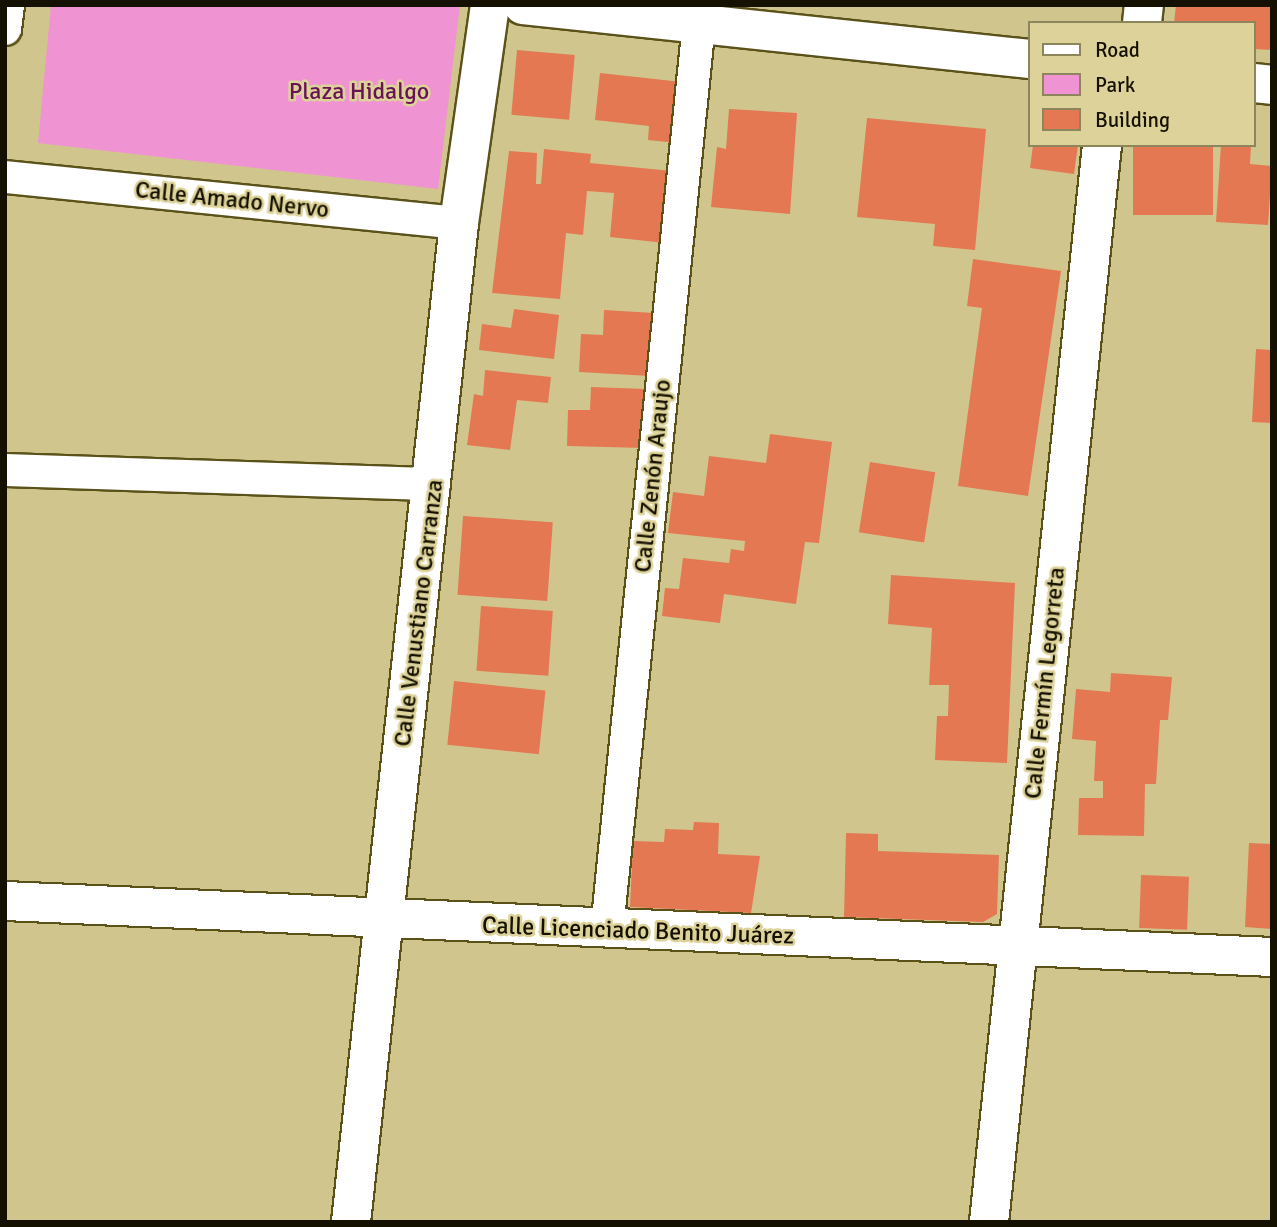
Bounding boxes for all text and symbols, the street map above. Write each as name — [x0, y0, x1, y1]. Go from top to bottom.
legend — [1028, 21, 1256, 147]
text: Road — [1095, 37, 1140, 63]
text: Park — [1095, 72, 1135, 98]
park label: Plaza Hidalgo — [289, 78, 429, 106]
text: Building — [1095, 107, 1170, 133]
street label: Calle Amado Nervo — [134, 176, 330, 224]
street label: Calle Zenón Araujo — [629, 378, 677, 574]
street label: Calle Venustiano Carranza — [388, 478, 450, 748]
street label: Calle Fermín Legorreta — [1019, 566, 1071, 800]
street label: Calle Licenciado Benito Juárez — [482, 911, 794, 951]

